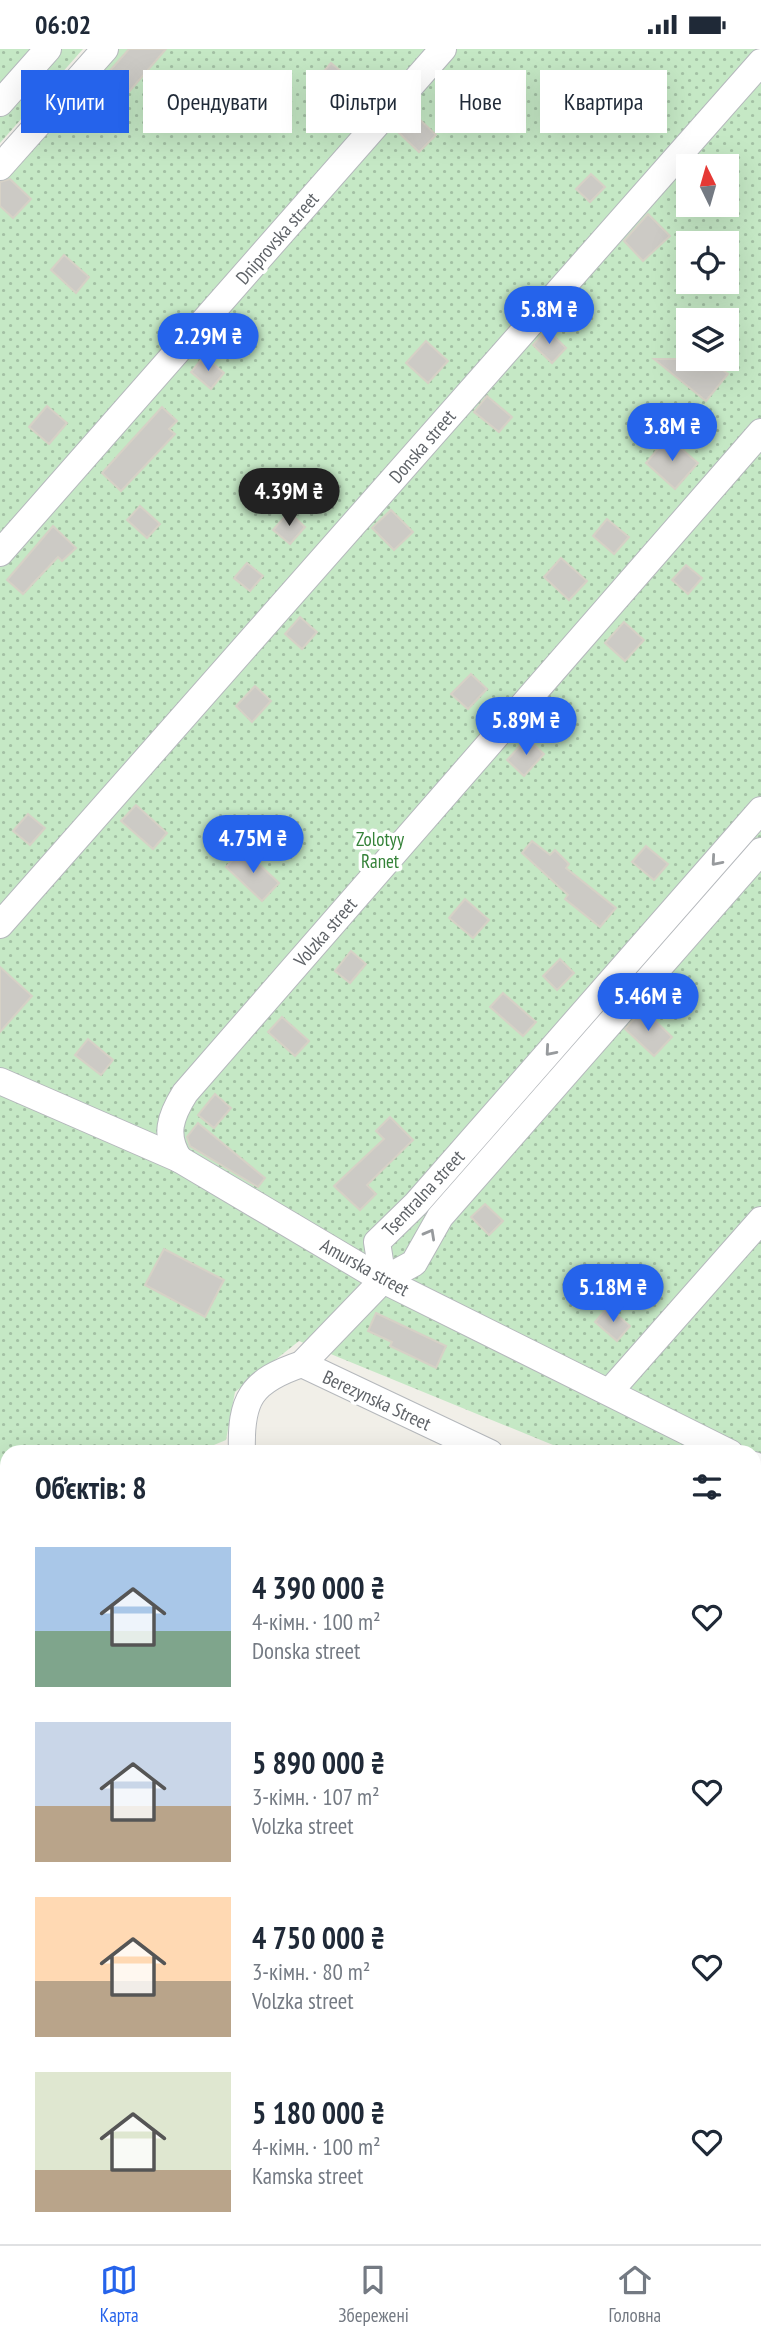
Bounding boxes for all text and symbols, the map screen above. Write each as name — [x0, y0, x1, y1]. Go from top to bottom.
text: 06:02 — [35, 8, 91, 41]
chip: Купити — [21, 70, 129, 133]
chip: Орендувати — [143, 70, 292, 133]
chip: Фільтри — [306, 70, 421, 133]
chip: Нове — [435, 70, 526, 133]
chip: Квартира — [540, 70, 667, 133]
north arrow — [676, 154, 738, 217]
map controls — [676, 154, 739, 371]
street label: Dniprovska street — [230, 186, 324, 289]
button: locate — [676, 231, 739, 294]
pin: 5.8M ₴ — [492, 287, 606, 346]
text: 5.8M ₴ — [520, 294, 578, 323]
button: layers — [676, 308, 739, 371]
pin: 2.29M ₴ — [143, 313, 273, 373]
text: 2.29M ₴ — [174, 321, 242, 350]
pin: 3.8M ₴ — [615, 403, 729, 463]
street label: Donska street — [384, 404, 461, 488]
text: 3.8M ₴ — [643, 411, 701, 440]
pin: 4.39M ₴ — [224, 469, 354, 528]
text: 4.39M ₴ — [255, 476, 323, 505]
pin: 5.89M ₴ — [461, 697, 591, 757]
text: 5.89M ₴ — [492, 705, 560, 734]
pin: 4.75M ₴ — [188, 815, 318, 875]
text: 4.75M ₴ — [219, 823, 287, 852]
park label: Zolotyy Ranet — [356, 827, 405, 873]
one-way arrow — [712, 853, 724, 866]
street label: Volzka street — [288, 892, 362, 972]
pin: 5.46M ₴ — [583, 974, 713, 1033]
text: 5.46M ₴ — [614, 981, 682, 1010]
one-way arrow — [546, 1043, 558, 1056]
street label: Tsentralna street — [377, 1144, 470, 1241]
one-way arrow — [422, 1228, 435, 1241]
street label: Amurska street — [316, 1233, 414, 1302]
pin: 5.18M ₴ — [548, 1265, 678, 1324]
text: 5.18M ₴ — [579, 1272, 647, 1301]
street label: Berezynska Street — [319, 1364, 436, 1436]
text: Об’єктів: 8 — [35, 1468, 146, 1507]
icon: filters — [688, 1468, 726, 1506]
text: 4 390 000 ₴ — [252, 1568, 385, 1607]
icon: home — [91, 1575, 175, 1659]
icon: heart — [688, 1598, 726, 1636]
text: 4-кімн. · 100 m² — [252, 1607, 381, 1636]
text: Donska street — [252, 1636, 360, 1665]
text: 5 890 000 ₴ — [252, 1743, 385, 1782]
icon: home — [91, 1750, 175, 1834]
icon: heart — [688, 1773, 726, 1811]
text: 3-кімн. · 107 m² — [252, 1782, 380, 1811]
text: Volzka street — [252, 1811, 354, 1840]
text: 4 750 000 ₴ — [252, 1918, 385, 1957]
icon: home — [91, 1925, 175, 2009]
icon: heart — [688, 1948, 726, 1986]
text: 3-кімн. · 80 m² — [252, 1957, 370, 1986]
text: Volzka street — [252, 1986, 354, 2015]
text: 5 180 000 ₴ — [252, 2093, 385, 2132]
icon: home — [91, 2100, 175, 2184]
icon: heart — [688, 2123, 726, 2161]
text: 4-кімн. · 100 m² — [252, 2132, 381, 2161]
text: Kamska street — [252, 2161, 363, 2190]
tab: Карта — [100, 2261, 139, 2327]
tab: Збережені — [338, 2261, 409, 2327]
tab: Головна — [608, 2261, 661, 2327]

